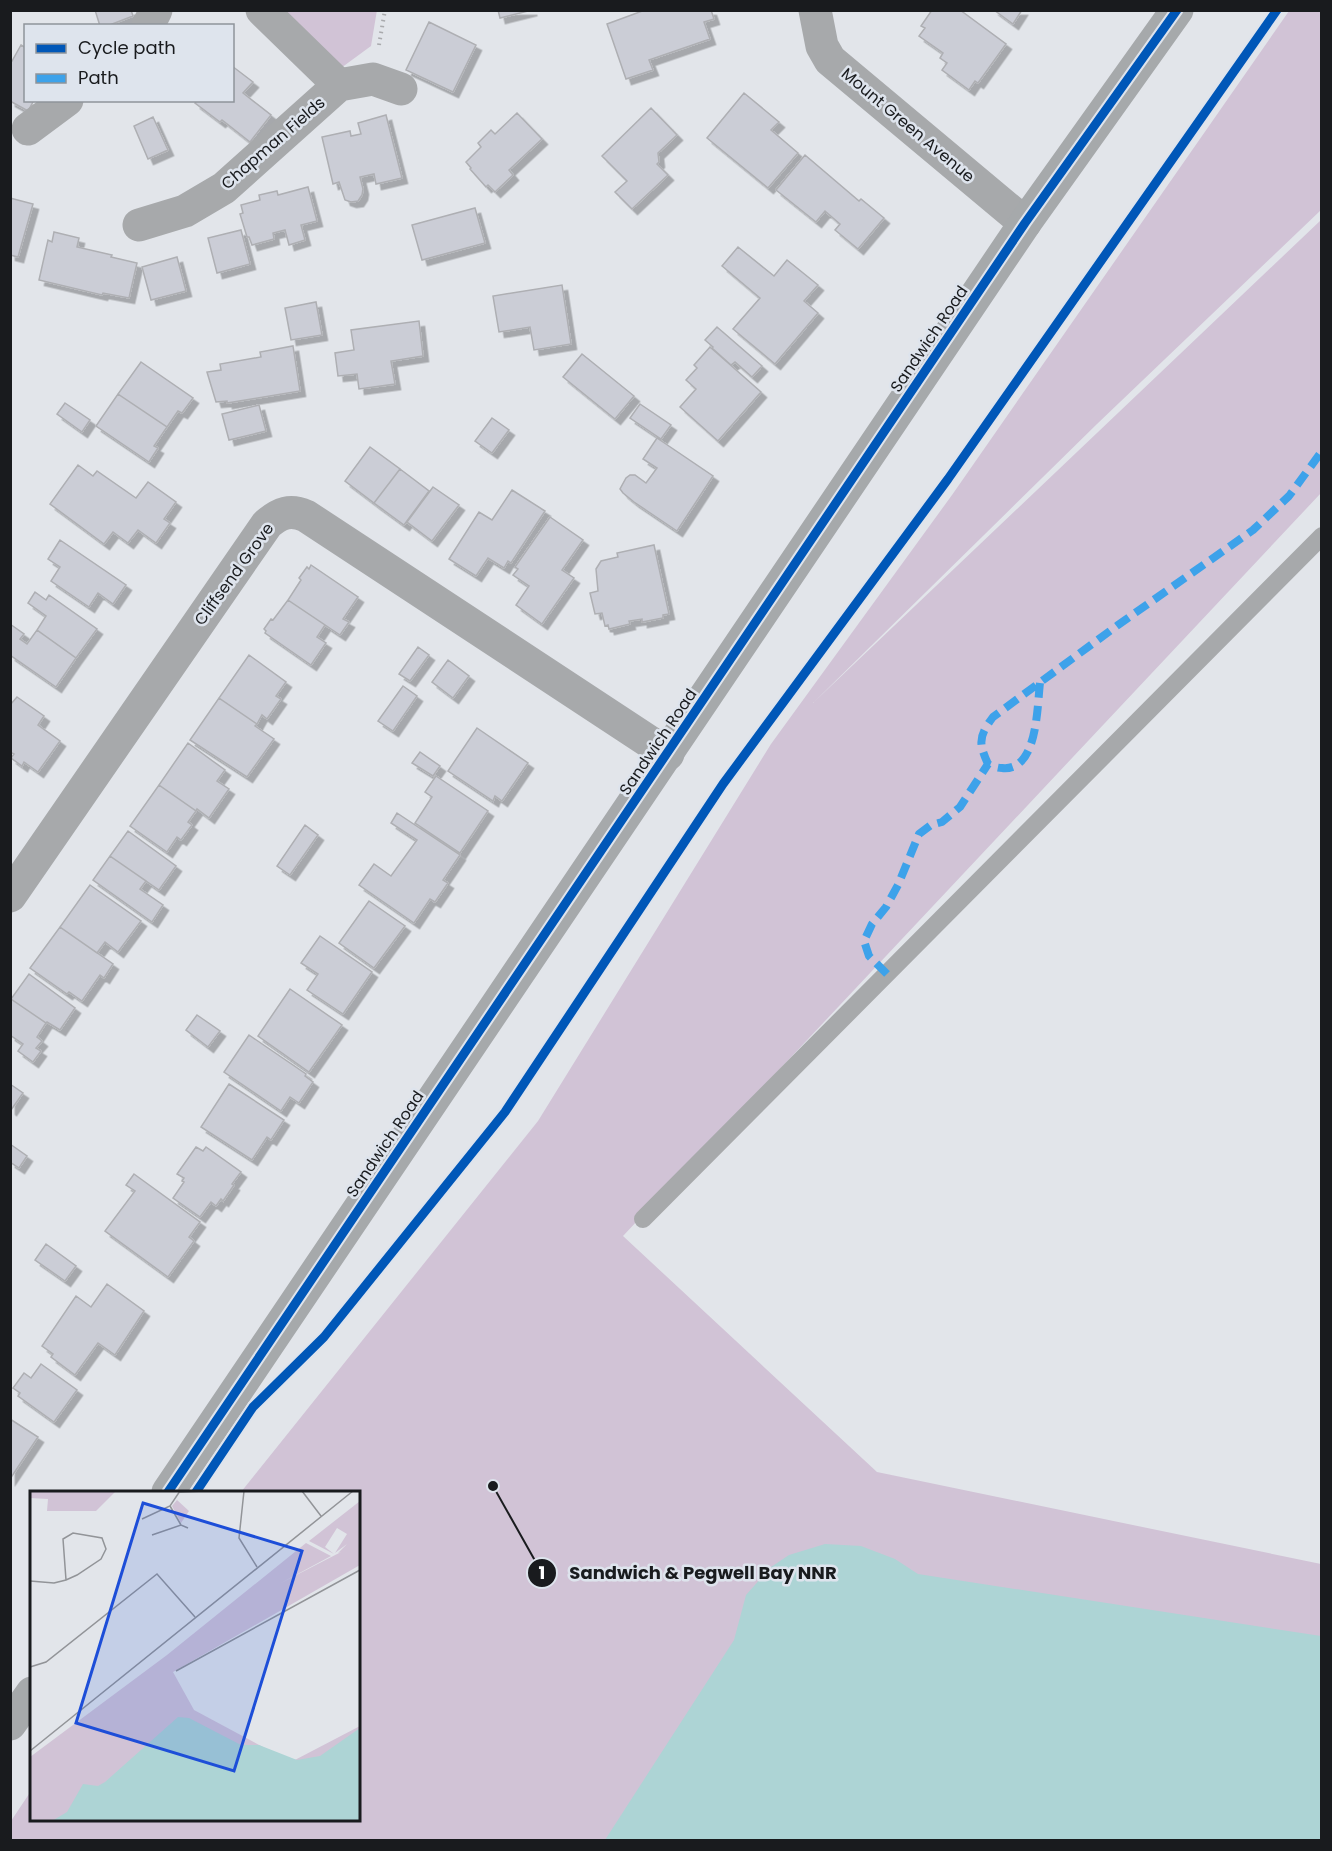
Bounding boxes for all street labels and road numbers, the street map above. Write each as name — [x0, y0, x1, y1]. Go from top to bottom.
street label: Mount Green Avenue — [836, 62, 980, 188]
street label: Chapman Fields — [216, 91, 330, 195]
street label: Sandwich Road — [885, 281, 973, 397]
street label: Cliffsend Grove — [189, 518, 279, 630]
street label: Sandwich Road — [614, 684, 702, 800]
street label: Sandwich Road — [341, 1086, 429, 1202]

